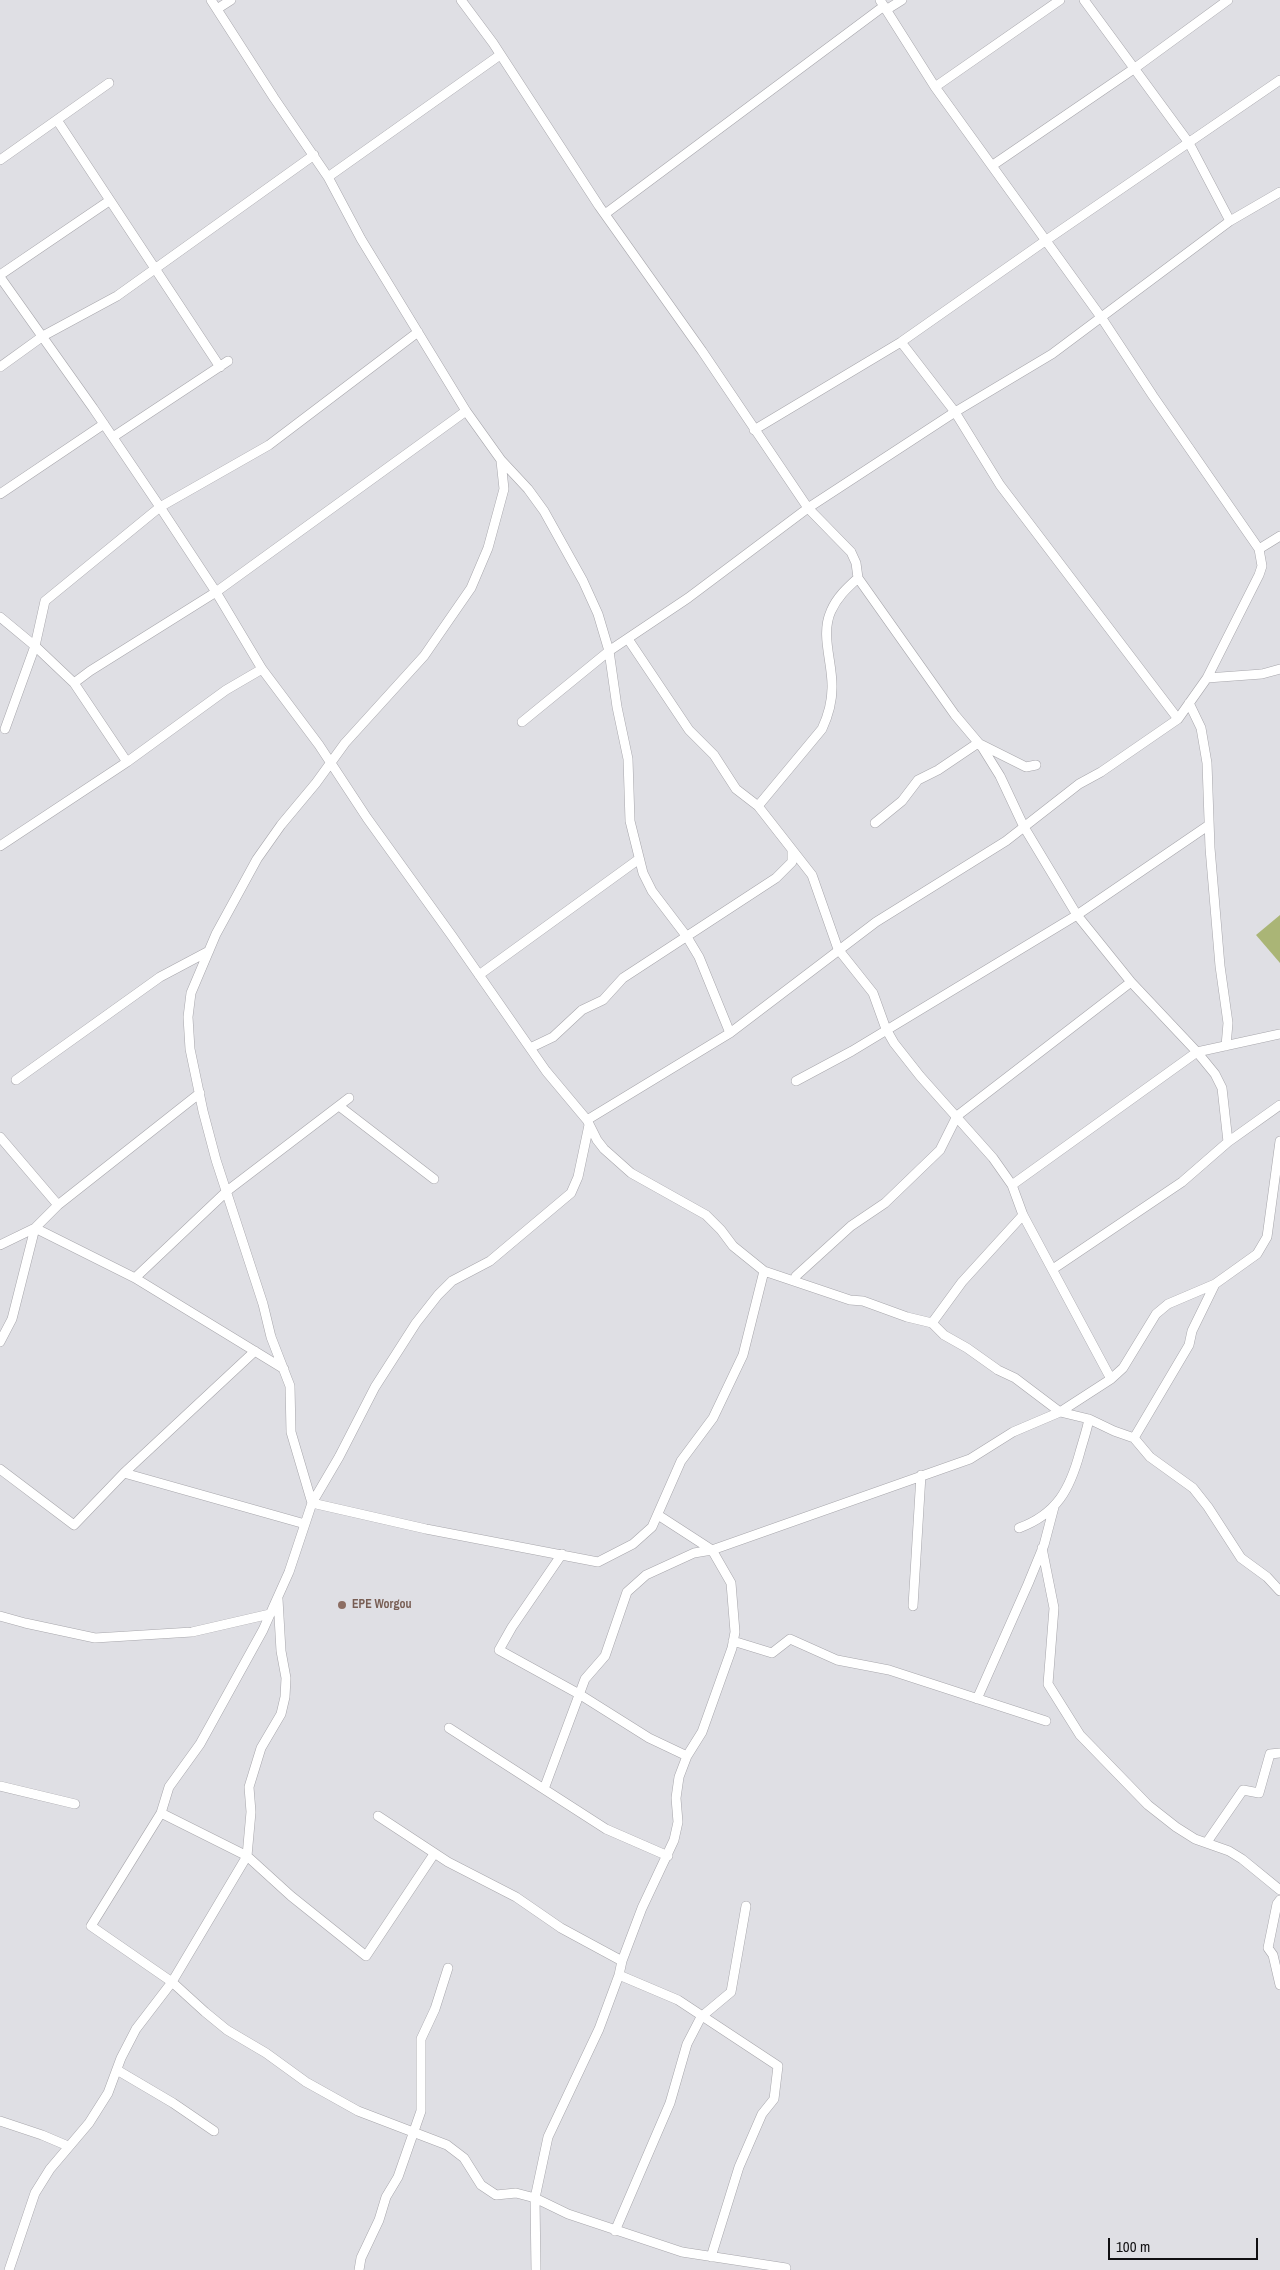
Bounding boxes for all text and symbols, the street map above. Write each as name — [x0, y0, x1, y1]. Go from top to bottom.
place label: EPE Worgou — [352, 1598, 411, 1612]
marker: EPE Worgou — [336, 1599, 348, 1611]
scale bar — [1110, 2228, 1260, 2260]
text: 100 m — [1116, 2236, 1150, 2257]

